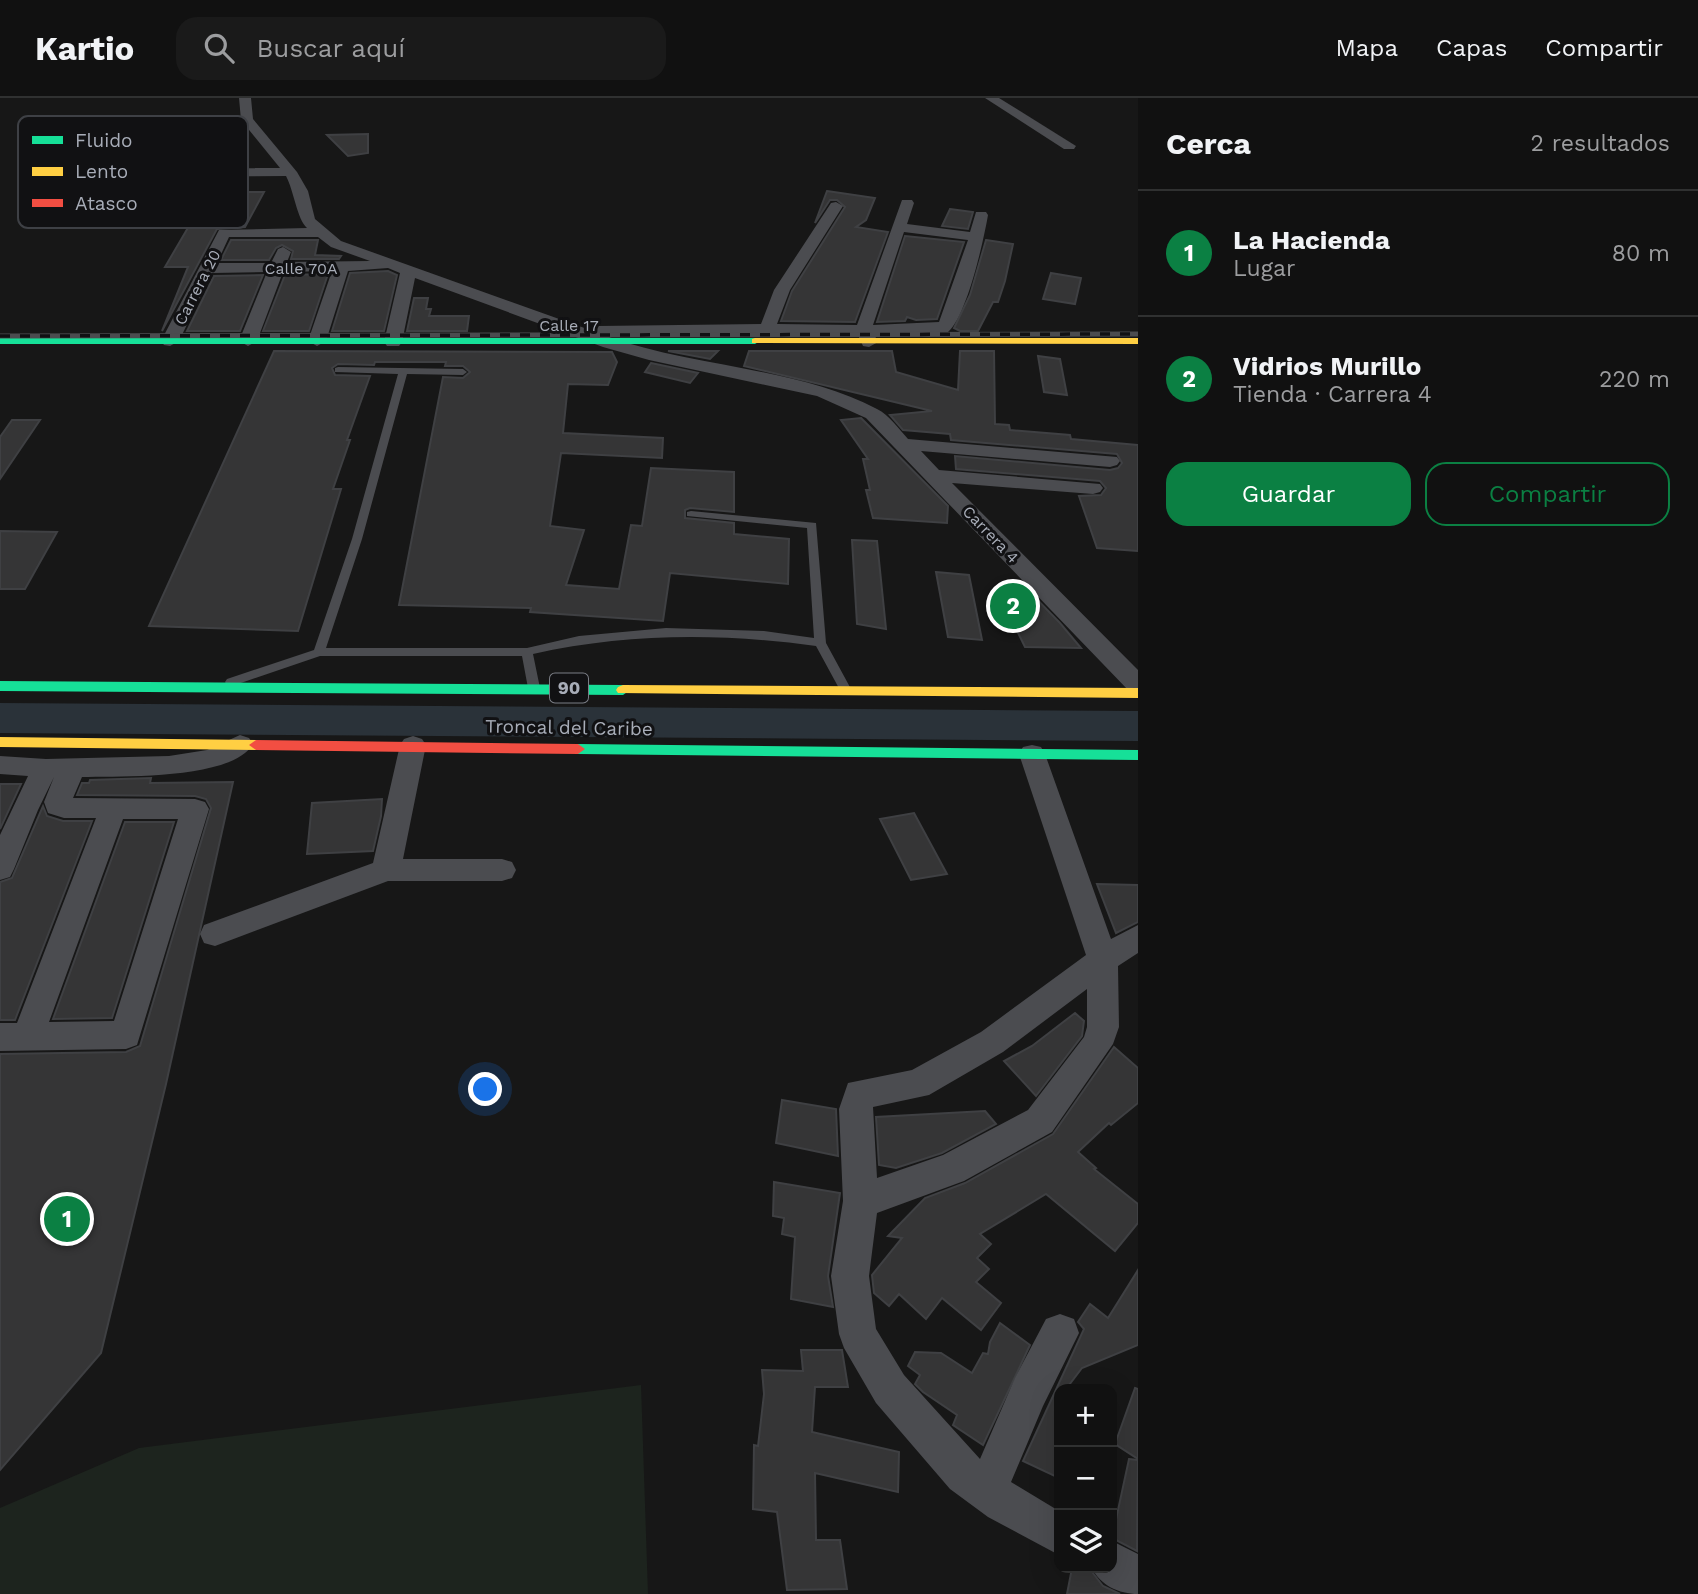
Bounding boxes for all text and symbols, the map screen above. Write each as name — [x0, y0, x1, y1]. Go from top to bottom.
search box — [176, 17, 666, 80]
text: Kartio — [35, 29, 134, 68]
icon: search — [200, 29, 238, 67]
text: Buscar aquí — [256, 33, 405, 63]
text: Mapa — [1335, 34, 1398, 62]
text: Capas — [1436, 34, 1507, 62]
text: Compartir — [1545, 34, 1663, 62]
legend — [18, 116, 248, 228]
text: Cerca — [1166, 126, 1251, 161]
text: Fluido — [75, 129, 133, 152]
text: 2 resultados — [1531, 130, 1670, 157]
text: Lento — [75, 160, 128, 183]
text: Atasco — [75, 192, 138, 215]
text: La Hacienda — [1233, 225, 1390, 255]
text: 1 — [1184, 240, 1194, 267]
text: 80 m — [1612, 240, 1670, 267]
street label: Carrera 20 — [170, 246, 224, 328]
text: Lugar — [1233, 255, 1295, 282]
street label: Calle 70A — [264, 259, 338, 278]
street label: Calle 17 — [539, 316, 599, 335]
text: Vidrios Murillo — [1233, 351, 1421, 381]
text: 2 — [1182, 366, 1196, 393]
text: 220 m — [1599, 366, 1670, 393]
text: Tienda · Carrera 4 — [1233, 381, 1432, 408]
button: Guardar — [1166, 462, 1411, 526]
button: Compartir — [1425, 462, 1670, 526]
street label: Carrera 4 — [959, 502, 1023, 567]
pin: 2 — [990, 580, 1036, 632]
road number: 90 — [550, 674, 588, 702]
street label: Troncal del Caribe — [485, 715, 653, 740]
your location — [468, 1072, 502, 1106]
pin: 1 — [44, 1193, 90, 1245]
map controls — [1054, 1384, 1117, 1573]
button: + — [1054, 1384, 1117, 1447]
button: − — [1054, 1447, 1117, 1510]
button: layers — [1054, 1510, 1117, 1573]

